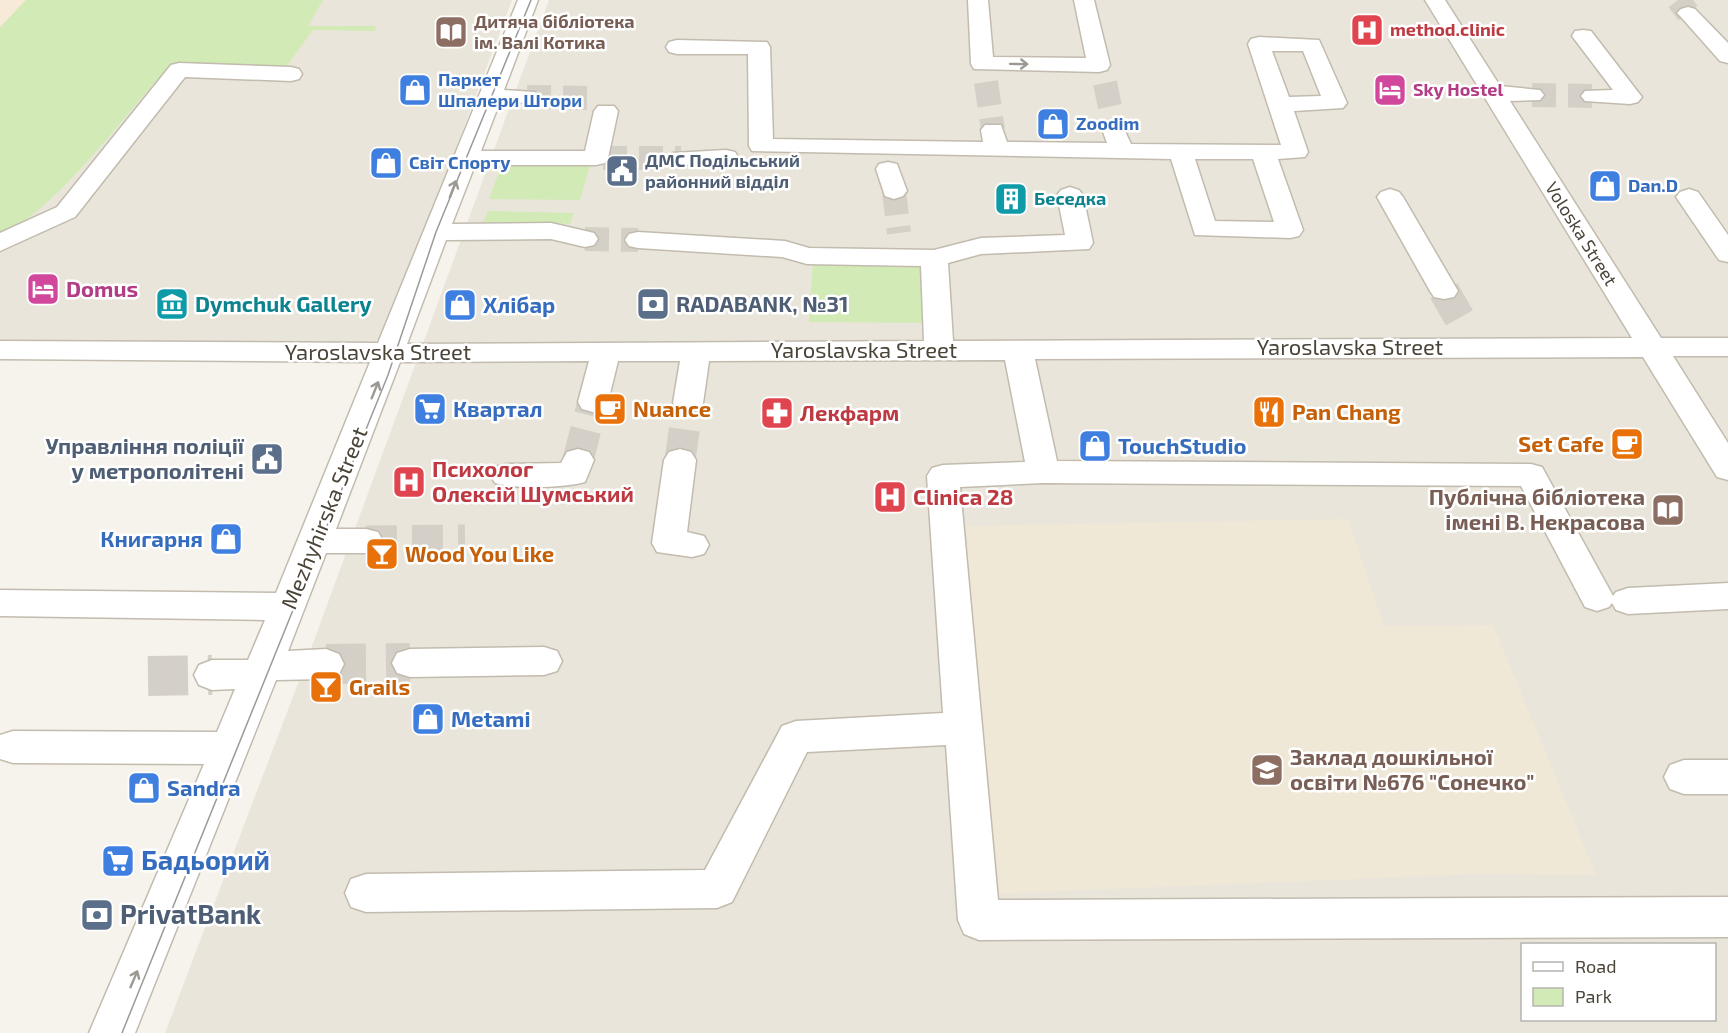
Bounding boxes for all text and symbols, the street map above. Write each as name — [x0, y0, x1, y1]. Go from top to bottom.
place label: Дитяча бібліотека ім. Валі Котика — [474, 10, 635, 53]
hospital icon: method.clinic — [1349, 12, 1385, 48]
library icon: Дитяча бібліотека ім. Валі Котика — [433, 14, 469, 50]
place label: method.clinic — [1390, 18, 1505, 40]
one-way arrow — [1008, 58, 1028, 70]
place label: Паркет Шпалери Штори — [438, 68, 582, 111]
shop icon: Паркет Шпалери Штори — [397, 72, 433, 108]
hotel icon: Sky Hostel — [1372, 72, 1408, 108]
place label: Sky Hostel — [1413, 78, 1503, 100]
shop icon: Zoodim — [1035, 106, 1071, 142]
place label: Zoodim — [1076, 112, 1139, 134]
shop icon: Світ Спорту — [368, 145, 404, 181]
place label: ДМС Подільський районний відділ — [645, 149, 800, 192]
place label: Світ Спорту — [409, 151, 511, 173]
public building icon: ДМС Подільський районний відділ — [604, 153, 640, 189]
shop icon: Dan.D — [1587, 168, 1623, 204]
place label: Dan.D — [1628, 174, 1678, 196]
street label: Voloska Street — [1541, 177, 1623, 290]
one-way arrow — [448, 180, 459, 199]
building icon: Беседка — [993, 181, 1029, 217]
place label: Беседка — [1034, 187, 1106, 209]
hotel icon: Domus — [25, 271, 61, 307]
place label: Domus — [66, 275, 138, 301]
museum icon: Dymchuk Gallery — [154, 286, 190, 322]
bank icon: RADABANK, №31 — [635, 286, 671, 322]
shop icon: Хлібар — [442, 287, 478, 323]
place label: Dymchuk Gallery — [195, 290, 372, 317]
place label: RADABANK, №31 — [676, 290, 849, 316]
place label: Хлібар — [483, 291, 555, 317]
street label: Yaroslavska Street — [1257, 333, 1443, 359]
street label: Yaroslavska Street — [771, 336, 957, 362]
street label: Yaroslavska Street — [285, 338, 471, 364]
one-way arrow — [370, 382, 381, 400]
supermarket icon: Квартал — [412, 391, 448, 427]
cafe icon: Nuance — [592, 391, 628, 427]
restaurant icon: Pan Chang — [1251, 394, 1287, 430]
place label: Квартал — [453, 395, 543, 421]
place label: Nuance — [633, 395, 711, 421]
pharmacy icon: Лекфарм — [759, 395, 795, 431]
place label: Pan Chang — [1292, 398, 1401, 424]
place label: Лекфарм — [800, 399, 899, 425]
street label: Mezhyhirska Street — [275, 423, 372, 613]
cafe icon: Set Cafe — [1609, 426, 1645, 462]
shop icon: TouchStudio — [1077, 428, 1113, 464]
place label: Set Cafe — [1518, 430, 1604, 456]
place label: Управління поліції у метрополітені — [46, 432, 245, 483]
place label: TouchStudio — [1118, 432, 1247, 458]
public building icon: Управління поліції у метрополітені — [249, 441, 285, 477]
place label: Психолог Олексій Шумський — [432, 455, 634, 506]
hospital icon: Психолог Олексій Шумський — [391, 464, 427, 500]
hospital icon: Clinica 28 — [872, 479, 908, 515]
place label: Clinica 28 — [913, 483, 1014, 509]
place label: Публічна бібліотека імені В. Некрасова — [1429, 483, 1645, 534]
library icon: Публічна бібліотека імені В. Некрасова — [1650, 492, 1686, 528]
shop icon: Книгарня — [208, 521, 244, 557]
place label: Книгарня — [100, 525, 203, 551]
bar icon: Wood You Like — [364, 536, 400, 572]
place label: Wood You Like — [405, 540, 554, 566]
bar icon: Grails — [308, 669, 344, 705]
place label: Grails — [349, 673, 410, 699]
shop icon: Metami — [410, 701, 446, 737]
place label: Metami — [451, 705, 531, 731]
place label: Заклад дошкільної освіти №676 "Сонечко" — [1290, 743, 1534, 794]
school or university icon: Заклад дошкільної освіти №676 "Сонечко" — [1249, 752, 1285, 788]
shop icon: Sandra — [126, 770, 162, 806]
place label: Sandra — [167, 774, 241, 800]
supermarket icon: Бадьорий — [100, 843, 136, 879]
place label: Бадьорий — [141, 843, 270, 875]
bank icon: PrivatBank — [79, 897, 115, 933]
place label: PrivatBank — [120, 897, 261, 929]
legend — [1521, 943, 1716, 1021]
text: Road — [1575, 955, 1616, 977]
one-way arrow — [129, 970, 140, 989]
text: Park — [1575, 985, 1612, 1007]

